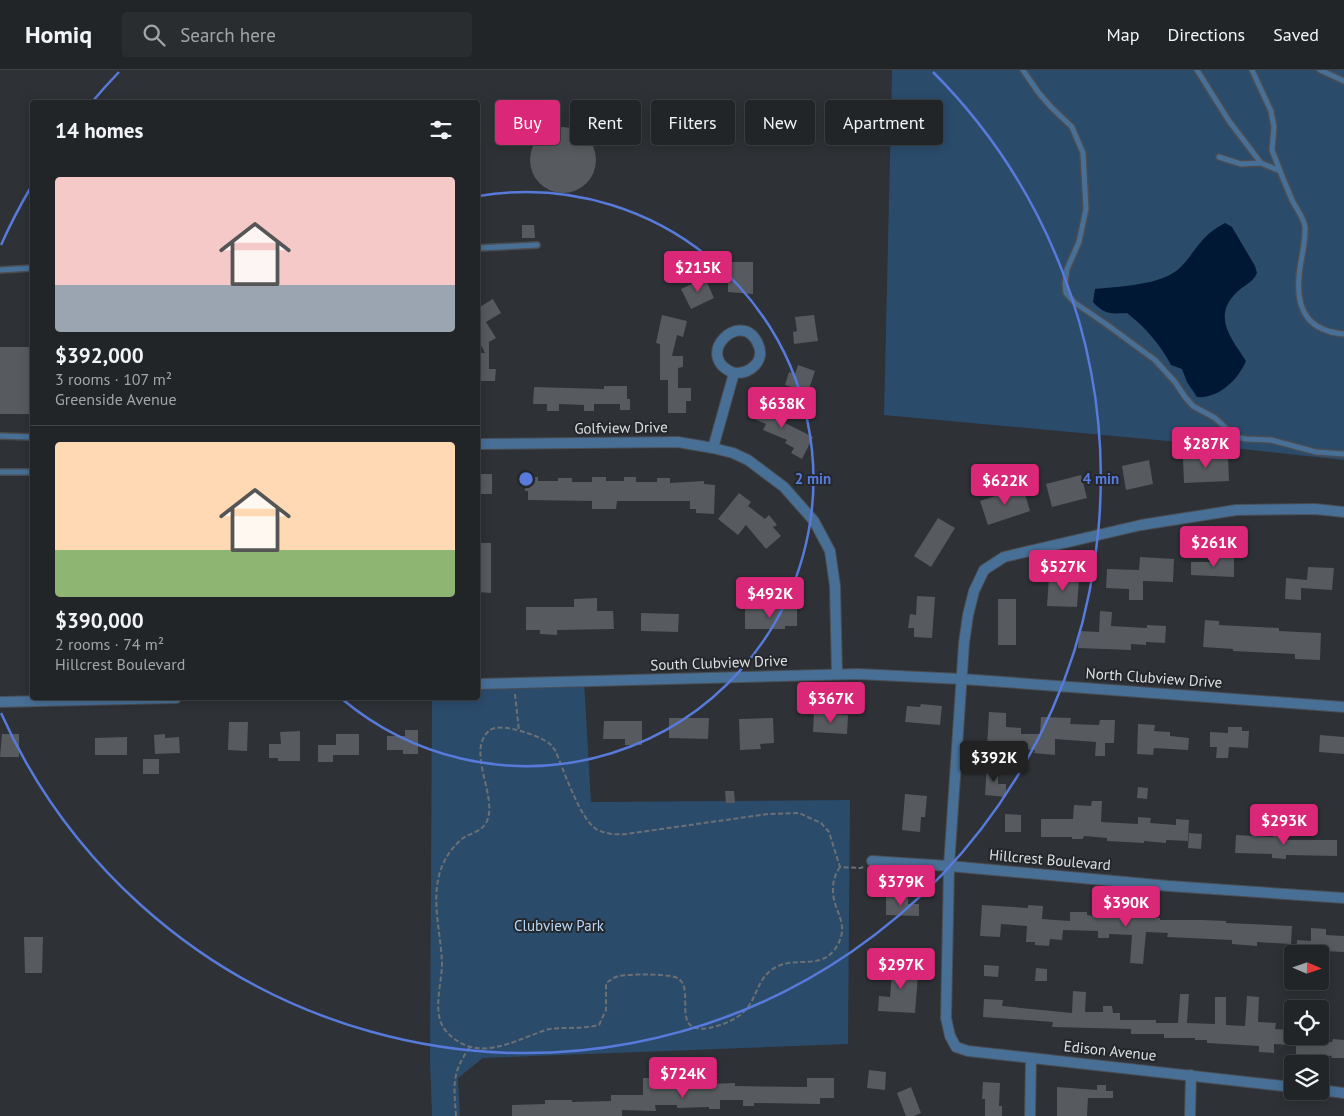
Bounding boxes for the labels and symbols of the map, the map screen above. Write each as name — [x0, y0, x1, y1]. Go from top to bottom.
pin: $215K — [663, 250, 733, 293]
pin: $638K — [747, 386, 817, 429]
street label: Golfview Drive — [574, 417, 668, 438]
pin: $287K — [1171, 426, 1241, 469]
pin: $622K — [970, 464, 1040, 506]
text: 2 min — [795, 469, 831, 488]
text: 4 min — [1083, 469, 1119, 488]
centre of rings — [517, 470, 535, 488]
pin: $261K — [1179, 526, 1249, 568]
pin: $527K — [1028, 550, 1098, 592]
pin: $492K — [735, 576, 805, 619]
street label: South Clubview Drive — [650, 651, 788, 674]
street label: North Clubview Drive — [1085, 663, 1223, 692]
pin: $367K — [796, 682, 866, 724]
pin: $392K — [959, 740, 1029, 783]
pin: $293K — [1249, 804, 1319, 846]
street label: Hillcrest Boulevard — [988, 845, 1112, 874]
pin: $379K — [866, 864, 936, 907]
pin: $390K — [1091, 886, 1161, 928]
park label: Clubview Park — [514, 916, 605, 935]
north arrow — [1284, 945, 1329, 990]
pin: $297K — [866, 948, 936, 990]
street label: Edison Avenue — [1063, 1036, 1157, 1065]
pin: $724K — [648, 1056, 718, 1099]

